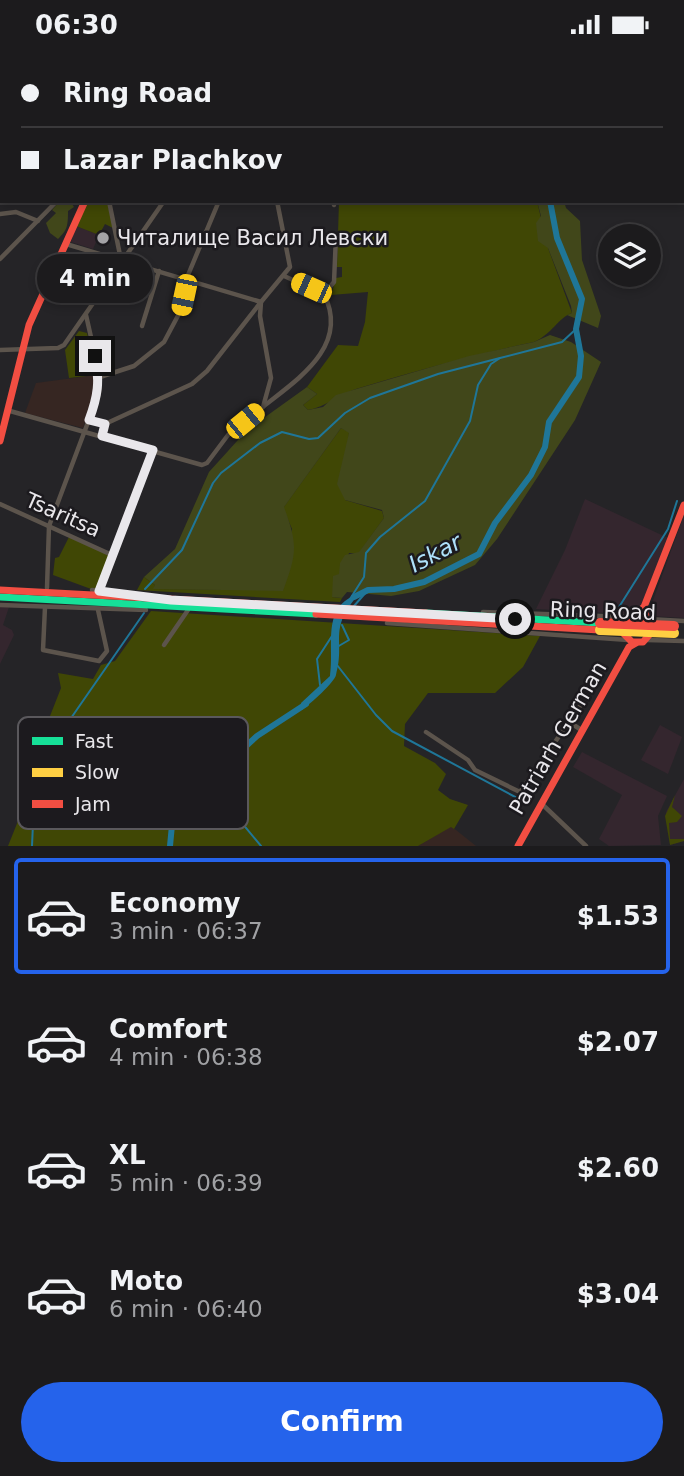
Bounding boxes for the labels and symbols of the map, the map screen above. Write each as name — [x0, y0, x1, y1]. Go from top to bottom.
place label: Читалище Васил Левски — [117, 226, 388, 250]
marker: Читалище Васил Левски — [95, 230, 111, 246]
callout: 4 min — [37, 254, 153, 303]
car — [288, 270, 335, 306]
car — [170, 272, 199, 318]
route end — [79, 340, 111, 372]
car — [223, 400, 268, 442]
street label: Tsaritsa — [21, 487, 104, 542]
water label: Iskar — [404, 528, 467, 578]
street label: Ring Road — [549, 597, 657, 625]
route start — [499, 603, 531, 635]
street label: Patriarh German — [504, 657, 612, 819]
legend — [18, 717, 248, 829]
text: Fast — [75, 730, 113, 752]
text: Slow — [75, 761, 120, 783]
text: Jam — [74, 793, 111, 815]

